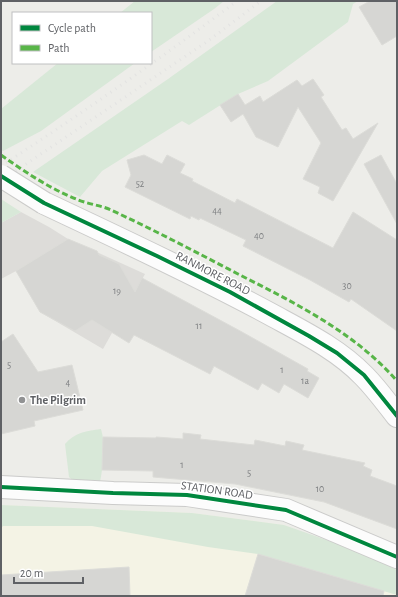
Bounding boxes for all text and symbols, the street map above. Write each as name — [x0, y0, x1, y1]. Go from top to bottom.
legend — [12, 12, 152, 64]
text: Cycle path — [48, 22, 96, 35]
text: Path — [48, 42, 70, 54]
house number: 52 — [136, 179, 145, 189]
house number: 44 — [212, 206, 222, 216]
house number: 40 — [254, 231, 264, 241]
street label: RANMORE ROAD — [174, 249, 252, 297]
house number: 30 — [342, 281, 352, 291]
house number: 19 — [113, 286, 121, 296]
house number: 11 — [196, 321, 202, 331]
house number: 5 — [7, 360, 11, 370]
house number: 1 — [280, 365, 284, 375]
house number: 1a — [301, 376, 309, 386]
house number: 4 — [66, 378, 71, 388]
place label: The Pilgrim — [30, 394, 86, 406]
marker: The Pilgrim — [17, 395, 27, 405]
house number: 1 — [180, 460, 184, 470]
house number: 5 — [247, 468, 251, 478]
street label: STATION ROAD — [180, 479, 254, 501]
house number: 10 — [316, 484, 324, 494]
scale bar — [14, 559, 83, 585]
text: 20 m — [20, 567, 43, 579]

